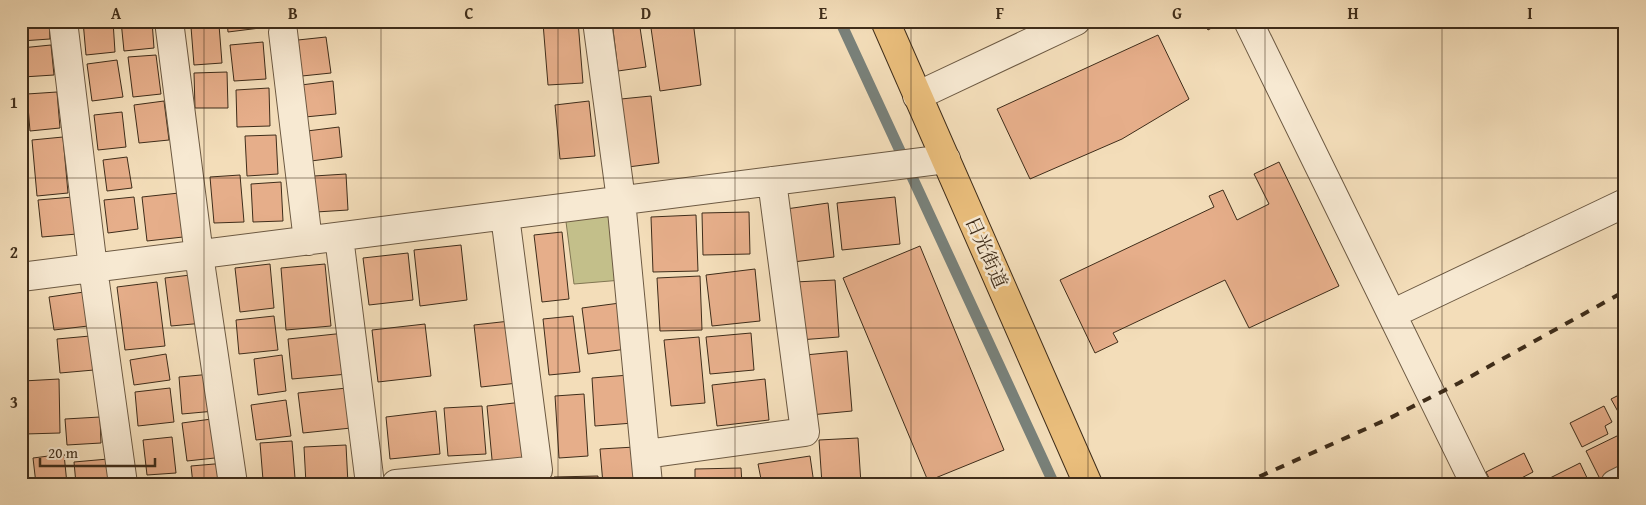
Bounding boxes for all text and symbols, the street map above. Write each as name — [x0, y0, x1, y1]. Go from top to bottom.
text: A — [111, 1, 122, 25]
text: B — [288, 1, 298, 25]
text: C — [464, 1, 474, 25]
text: D — [641, 1, 651, 25]
text: E — [819, 1, 828, 25]
text: F — [996, 1, 1004, 25]
text: G — [1172, 1, 1182, 25]
text: H — [1347, 1, 1359, 25]
text: I — [1527, 1, 1533, 25]
text: 1 — [10, 90, 18, 114]
street label: 日光街道 — [959, 212, 1015, 292]
text: 2 — [10, 240, 18, 264]
text: 3 — [10, 390, 18, 414]
scale bar — [40, 435, 155, 467]
text: 20 m — [48, 442, 79, 463]

